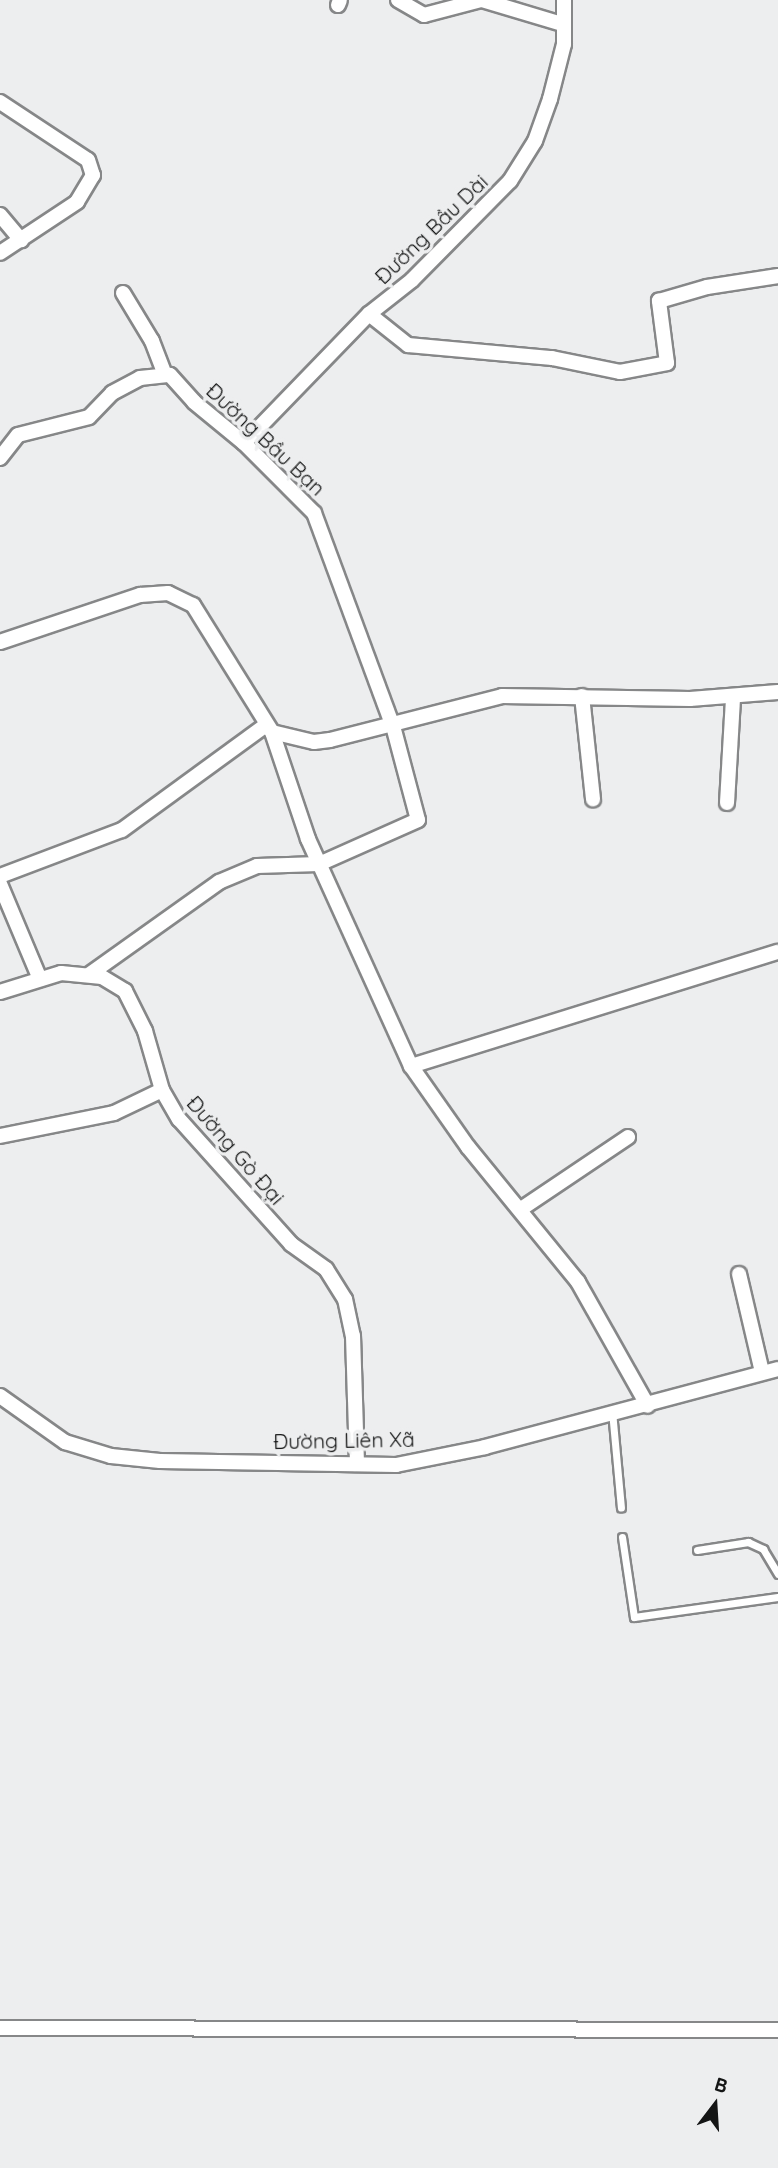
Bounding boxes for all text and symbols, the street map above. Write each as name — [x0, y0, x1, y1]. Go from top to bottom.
street label: Đường Bầu Dài — [369, 169, 493, 289]
street label: Đường Bầu Bạn — [201, 378, 331, 500]
street label: Đường Gò Đại — [182, 1090, 290, 1210]
street label: Đường Liên Xã — [273, 1426, 415, 1454]
north arrow — [680, 2070, 750, 2140]
text: B — [712, 2072, 731, 2098]

